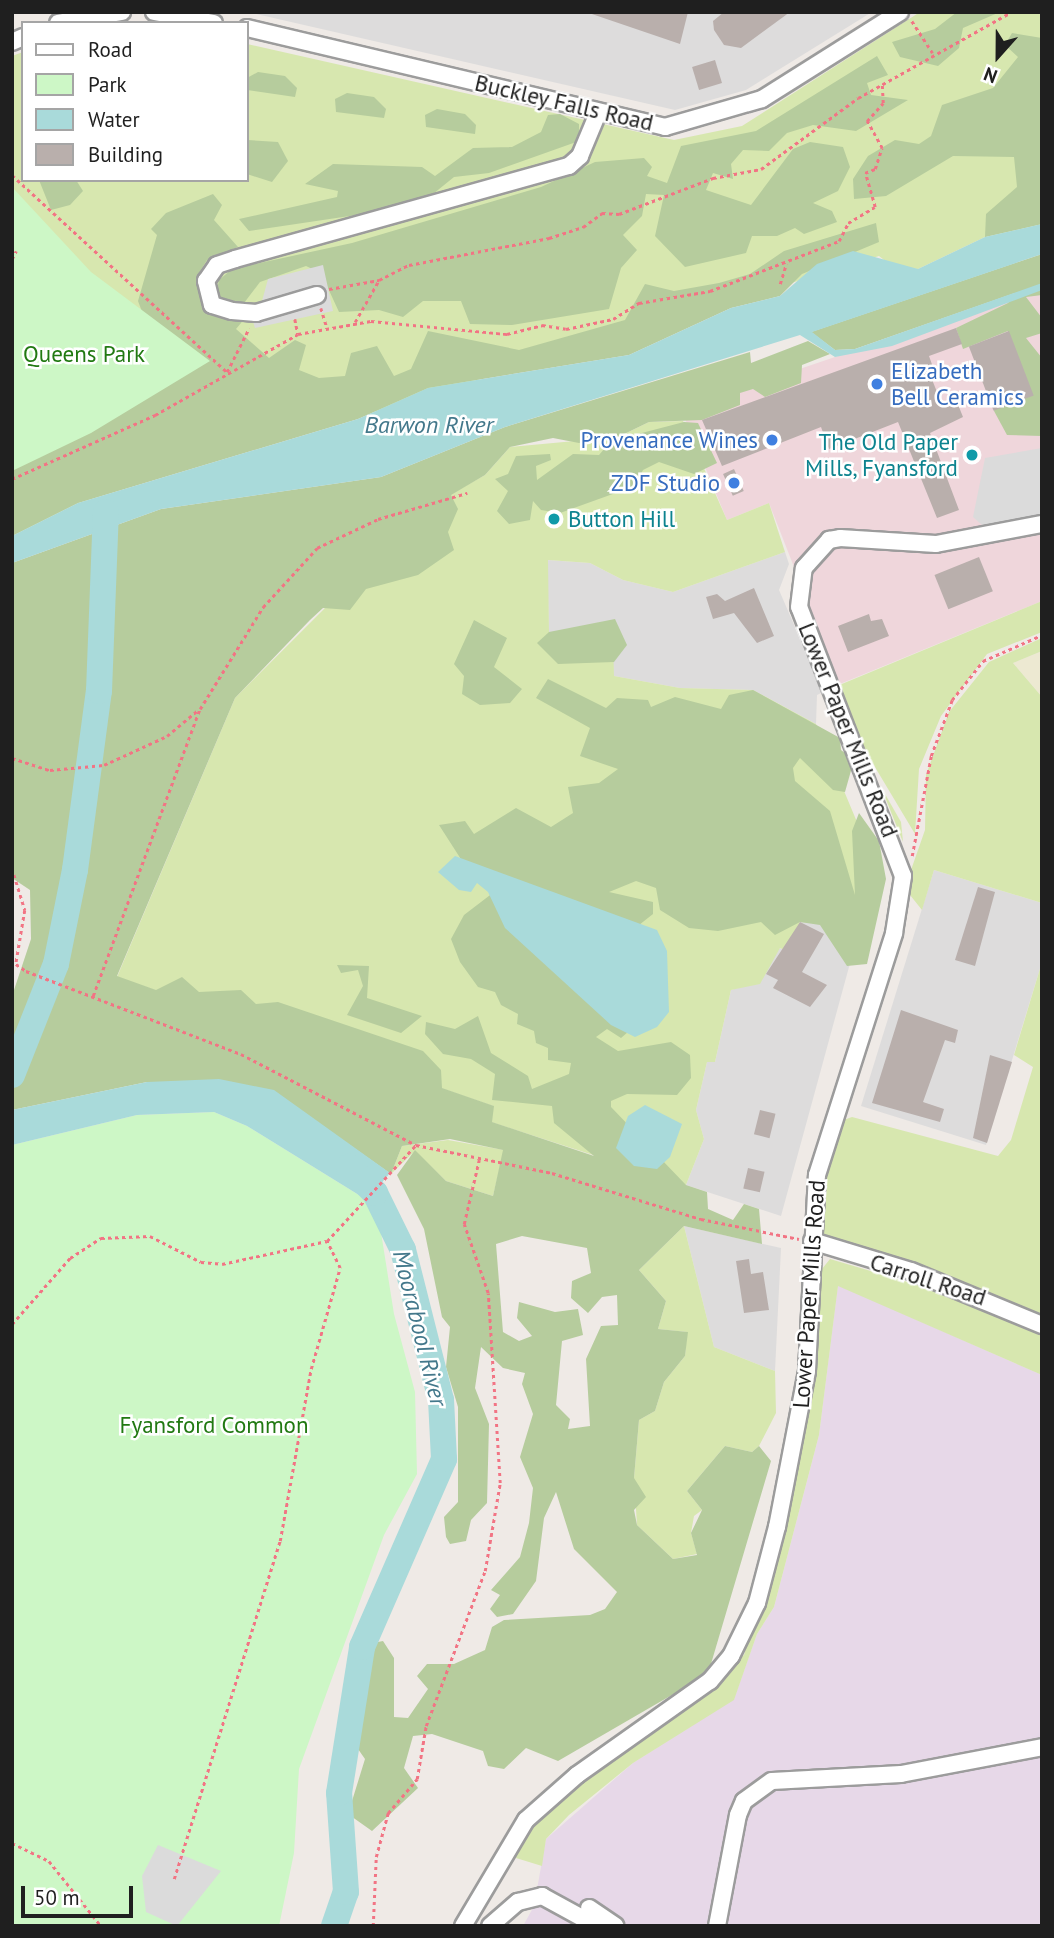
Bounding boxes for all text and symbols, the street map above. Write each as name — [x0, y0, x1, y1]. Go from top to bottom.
legend — [21, 21, 248, 182]
north arrow — [963, 21, 1033, 91]
text: Road — [88, 36, 132, 63]
text: N — [980, 62, 1001, 89]
street label: Buckley Falls Road — [472, 69, 656, 137]
text: Park — [88, 71, 127, 98]
text: Water — [88, 106, 140, 133]
text: Building — [88, 141, 163, 168]
park label: Queens Park — [23, 340, 145, 368]
place label: Elizabeth Bell Ceramics — [891, 357, 1024, 411]
marker: Elizabeth Bell Ceramics — [869, 376, 885, 392]
water label: Barwon River — [365, 411, 493, 439]
place label: Provenance Wines — [580, 426, 758, 454]
place label: The Old Paper Mills, Fyansford — [803, 428, 958, 482]
marker: Provenance Wines — [764, 432, 780, 448]
marker: The Old Paper Mills, Fyansford — [964, 447, 980, 463]
place label: ZDF Studio — [611, 469, 720, 497]
marker: ZDF Studio — [726, 475, 742, 491]
place label: Button Hill — [568, 505, 675, 533]
marker: Button Hill — [546, 511, 562, 527]
street label: Lower Paper Mills Road — [792, 619, 904, 841]
street label: Lower Paper Mills Road — [787, 1179, 831, 1409]
water label: Moorabool River — [387, 1247, 453, 1409]
street label: Carroll Road — [866, 1248, 990, 1312]
park label: Fyansford Common — [120, 1411, 308, 1439]
scale bar — [24, 1871, 136, 1915]
text: 50 m — [34, 1884, 80, 1911]

